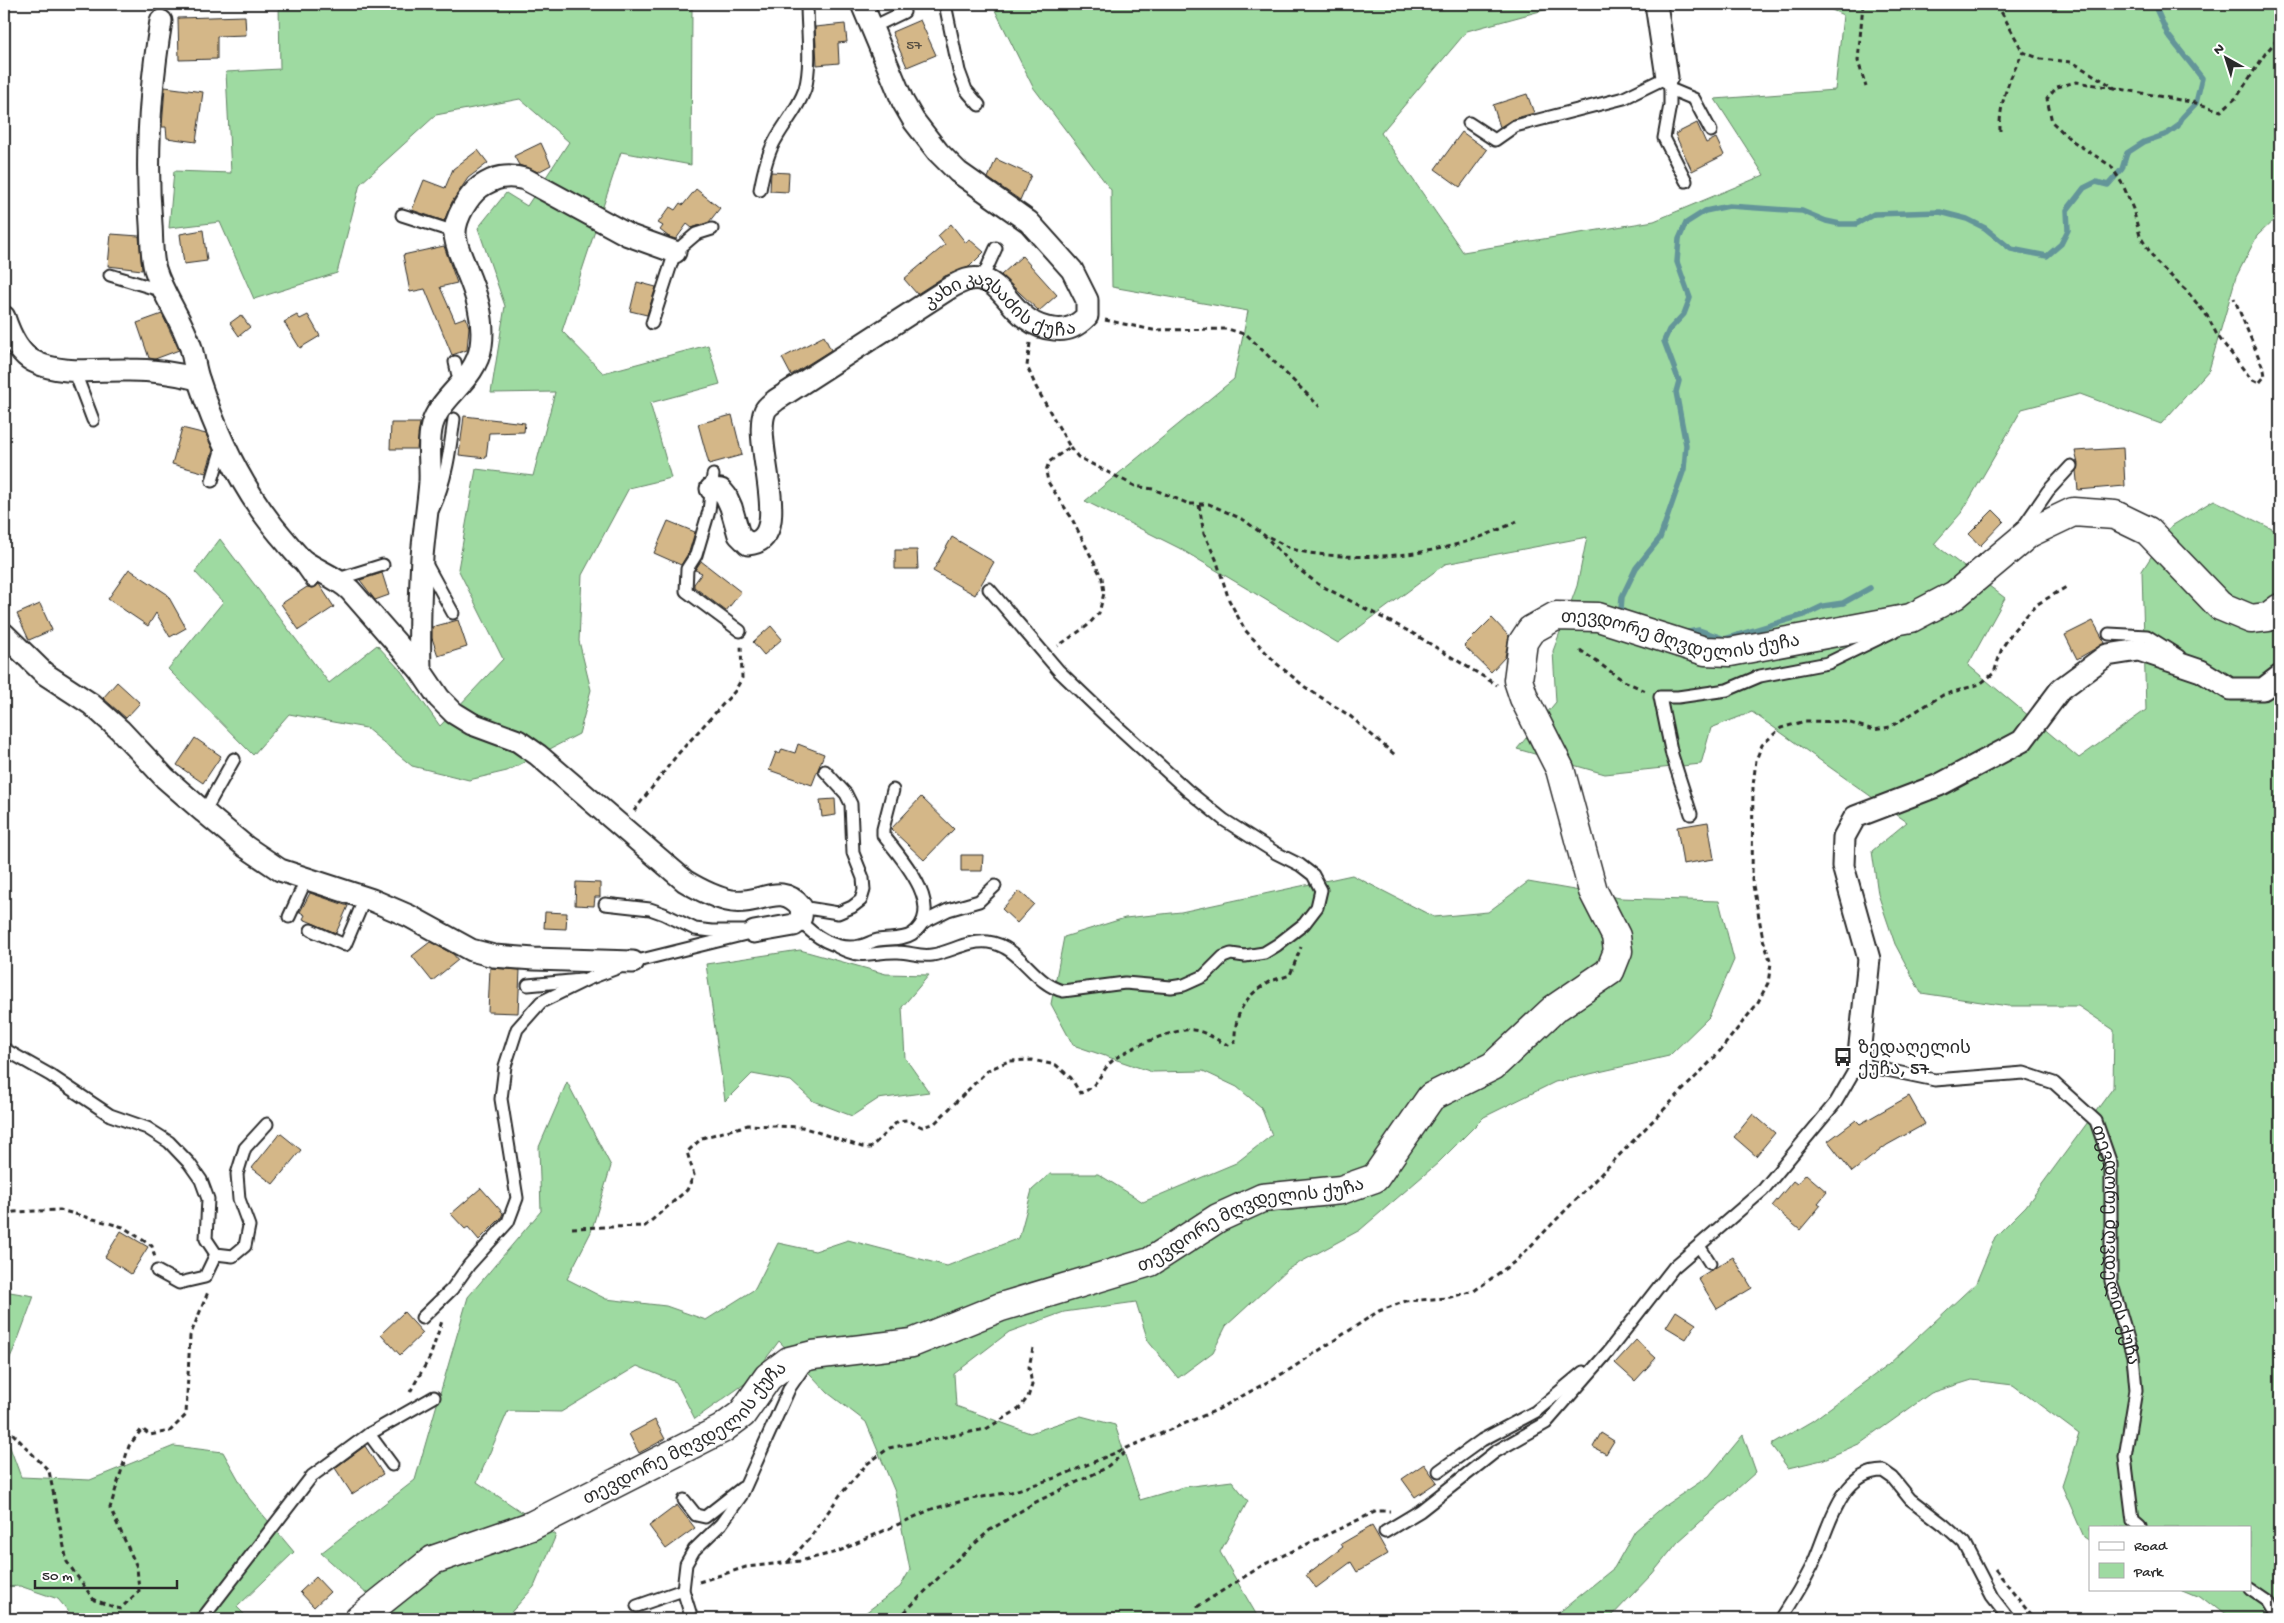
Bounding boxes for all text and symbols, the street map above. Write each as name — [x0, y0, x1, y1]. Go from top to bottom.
north arrow — [2202, 32, 2252, 82]
house number: 57 — [906, 37, 923, 55]
text: N — [2210, 40, 2228, 59]
street label: კახი კავსაძის ქუჩა — [921, 270, 1079, 342]
street label: თევდორე მღვდელის ქუჩა — [1561, 608, 1802, 665]
place label: ზედაღელის ქუჩა, 57 — [1858, 1039, 1971, 1081]
bus stop icon: ზედაღელის ქუჩა, 57 — [1832, 1046, 1854, 1068]
street label: თევდორე მღვდელის ქუჩა — [2085, 1123, 2142, 1366]
street label: თევდორე მღვდელის ქუჩა — [1135, 1175, 1367, 1278]
street label: თევდორე მღვდელის ქუჩა — [580, 1359, 792, 1511]
legend — [2089, 1526, 2252, 1590]
text: Road — [2134, 1538, 2168, 1556]
scale bar — [35, 1558, 178, 1590]
text: Park — [2133, 1564, 2164, 1582]
text: 50 m — [42, 1568, 73, 1586]

